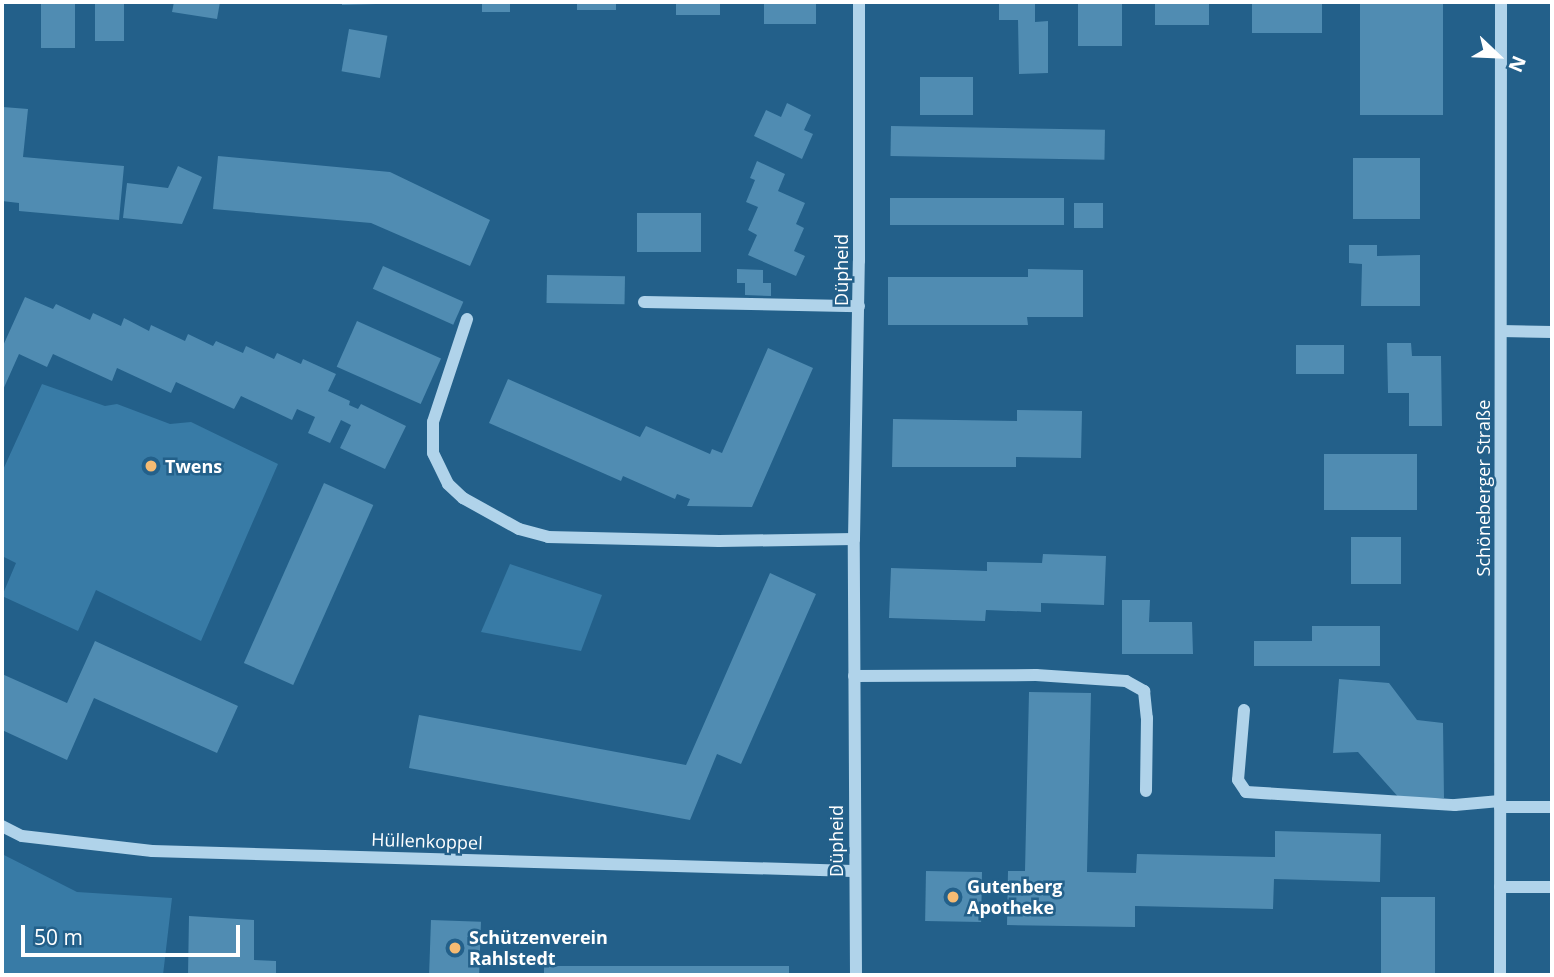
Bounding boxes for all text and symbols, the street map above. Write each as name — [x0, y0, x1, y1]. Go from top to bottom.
north arrow — [1463, 21, 1533, 91]
text: N — [1502, 52, 1532, 76]
street label: Düpheid — [830, 234, 852, 306]
street label: Schöneberger Straße — [1472, 400, 1494, 576]
place label: Twens — [165, 455, 222, 477]
marker: Twens — [143, 458, 159, 474]
street label: Düpheid — [825, 805, 847, 877]
street label: Hüllenkoppel — [371, 828, 483, 854]
place label: Gutenberg Apotheke — [967, 876, 1063, 918]
marker: Gutenberg Apotheke — [945, 889, 961, 905]
scale bar — [24, 911, 243, 955]
text: 50 m — [34, 923, 83, 951]
place label: Schützenverein Rahlstedt — [469, 927, 608, 970]
marker: Schützenverein Rahlstedt — [447, 940, 463, 956]

